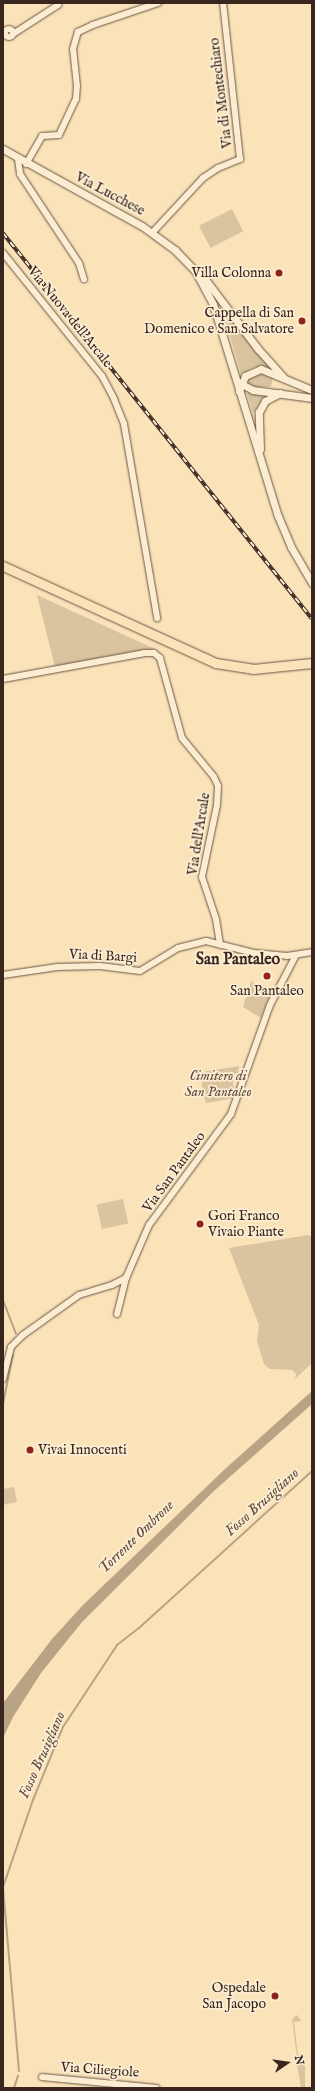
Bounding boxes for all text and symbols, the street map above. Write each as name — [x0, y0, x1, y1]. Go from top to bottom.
street label: Via di Montechiaro — [206, 37, 236, 149]
street label: Via Lucchese — [72, 169, 148, 219]
street label: Via Nuova dell'Arcale — [24, 263, 116, 371]
place label: Villa Colonna — [192, 265, 271, 281]
marker: Villa Colonna — [274, 268, 284, 278]
place label: Cappella di San Domenico e San Salvatore — [144, 305, 294, 338]
marker: Cappella di San Domenico e San Salvatore — [297, 316, 307, 326]
street label: Via dell'Arcale — [184, 791, 214, 877]
street label: Via di Bargi — [69, 946, 137, 966]
district label: San Pantaleo — [196, 950, 280, 970]
marker: San Pantaleo — [262, 971, 272, 981]
place label: San Pantaleo — [230, 983, 304, 999]
park label: Cimitero di San Pantaleo — [184, 1068, 252, 1100]
street label: Via San Pantaleo — [139, 1128, 209, 1216]
place label: Gori Franco Vivaio Piante — [208, 1208, 284, 1240]
marker: Gori Franco Vivaio Piante — [195, 1219, 205, 1229]
place label: Vivai Innocenti — [38, 1442, 127, 1458]
marker: Vivai Innocenti — [25, 1445, 35, 1455]
water label: Fosso Brusigliano — [221, 1464, 303, 1540]
water label: Torrente Ombrone — [94, 1496, 178, 1578]
water label: Fosso Brusigliano — [15, 1709, 69, 1801]
place label: Ospedale San Jacopo — [202, 1980, 266, 2012]
marker: Ospedale San Jacopo — [269, 1990, 281, 2002]
north arrow — [267, 2043, 307, 2083]
text: N — [291, 2054, 307, 2067]
street label: Via Ciliegiole — [60, 2059, 140, 2081]

